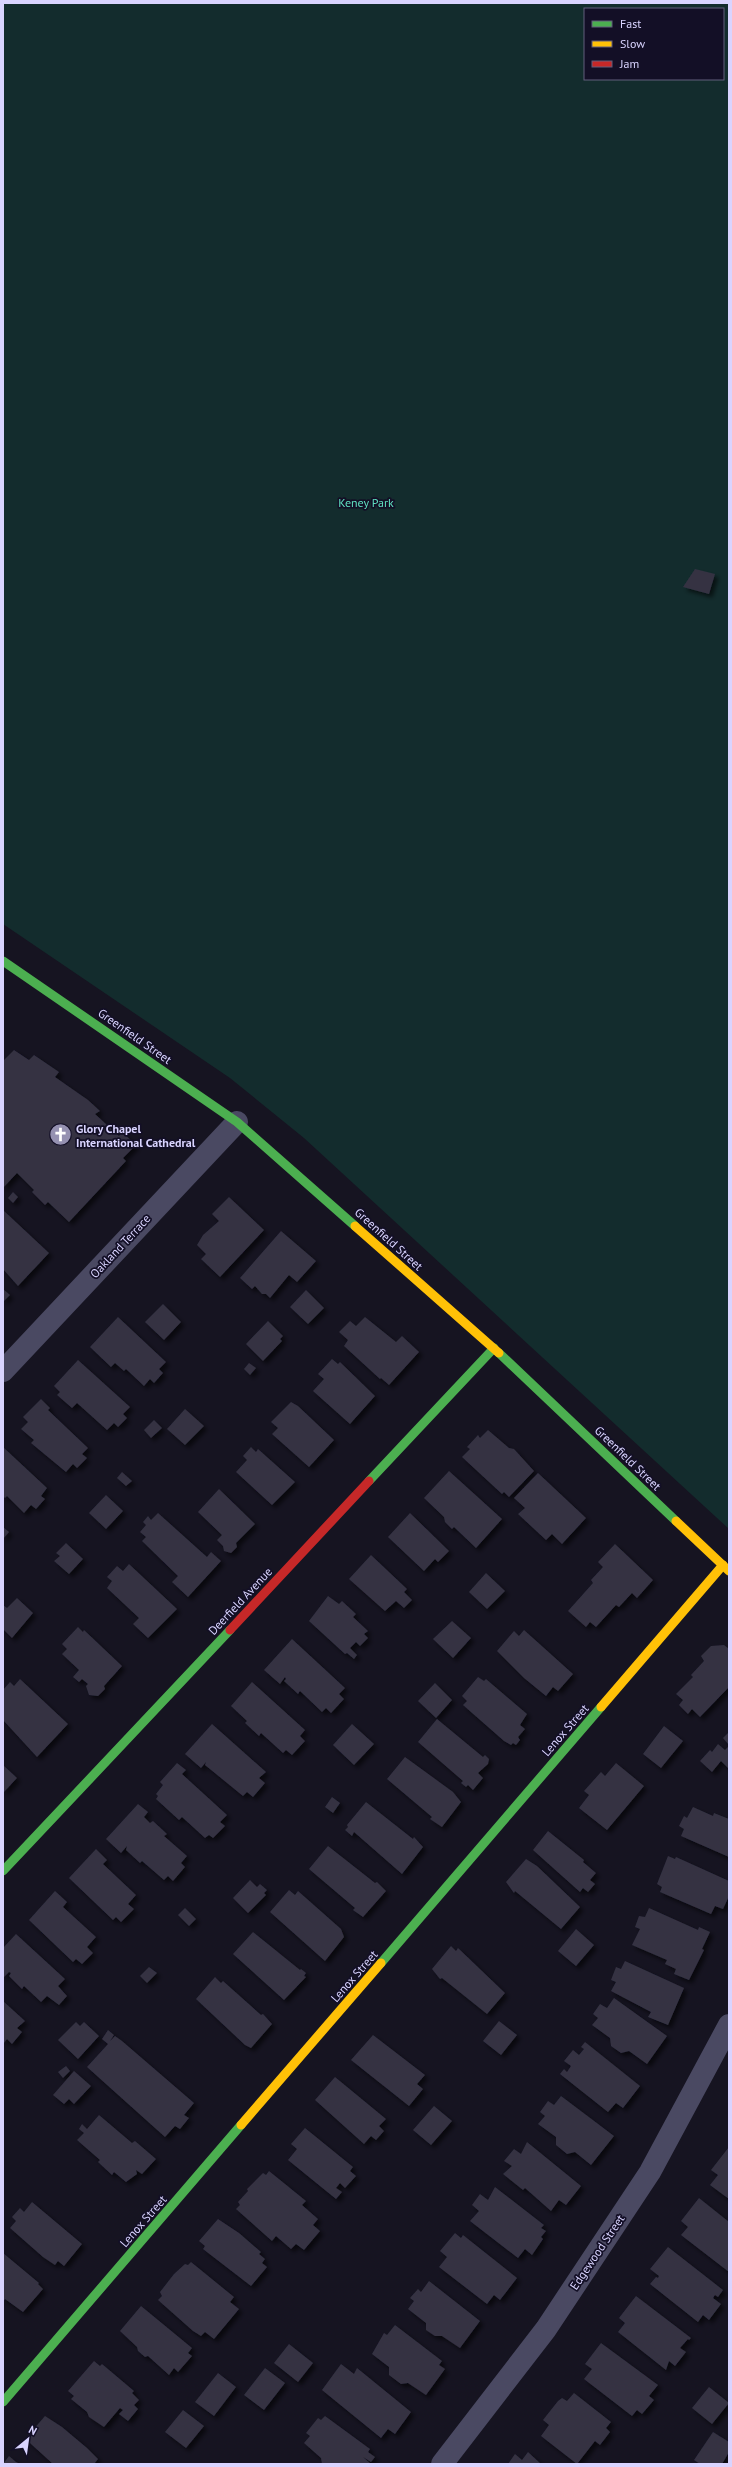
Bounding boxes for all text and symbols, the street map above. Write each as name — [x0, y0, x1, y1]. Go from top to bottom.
legend — [584, 8, 724, 80]
text: Fast — [620, 16, 641, 31]
text: Slow — [620, 36, 645, 51]
text: Jam — [619, 56, 639, 71]
park label: Keney Park — [338, 495, 394, 510]
street label: Greenfield Street — [95, 1005, 175, 1067]
place label: Glory Chapel International Cathedral — [76, 1121, 196, 1150]
church icon: Glory Chapel International Cathedral — [47, 1122, 73, 1148]
street label: Greenfield Street — [352, 1205, 426, 1273]
street label: Oakland Terrace — [87, 1211, 153, 1281]
street label: Greenfield Street — [592, 1423, 664, 1493]
street label: Deerfield Avenue — [205, 1564, 275, 1638]
street label: Lenox Street — [538, 1701, 592, 1759]
street label: Lenox Street — [327, 1947, 381, 2005]
street label: Lenox Street — [116, 2192, 170, 2250]
street label: Edgewood Street — [566, 2212, 628, 2292]
north arrow — [8, 2419, 48, 2459]
text: N — [26, 2422, 39, 2438]

